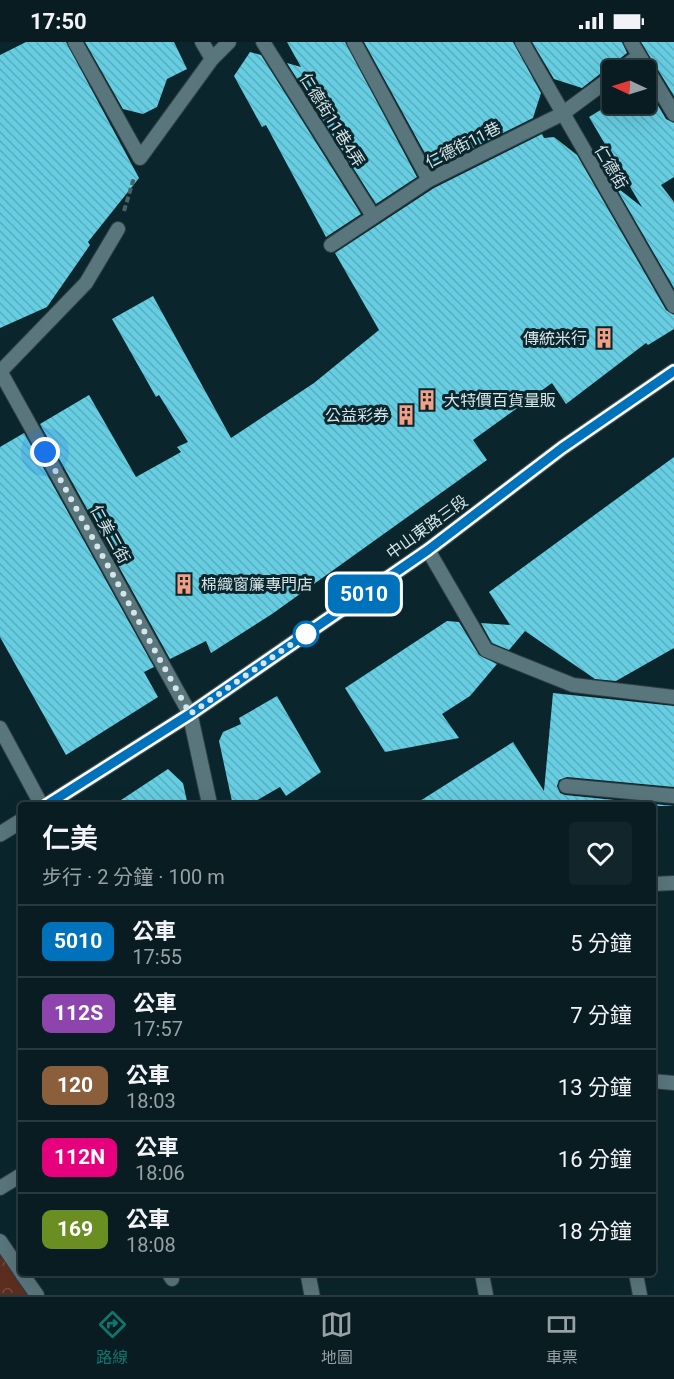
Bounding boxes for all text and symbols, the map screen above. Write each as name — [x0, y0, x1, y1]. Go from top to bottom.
text: 17:50 — [30, 9, 87, 34]
north arrow — [602, 60, 656, 114]
map controls — [602, 60, 656, 114]
street label: 仁德街11巷4弄 — [296, 70, 368, 170]
street label: 仁德街11巷 — [422, 118, 504, 172]
street label: 仁德街 — [591, 141, 631, 193]
building icon: 傳統米行 — [592, 326, 616, 350]
place label: 傳統米行 — [523, 329, 587, 348]
building icon: 大特價百貨量販 — [415, 388, 439, 412]
place label: 大特價百貨量販 — [444, 391, 556, 410]
building icon: 公益彩券 — [394, 403, 418, 427]
place label: 公益彩券 — [325, 406, 389, 425]
your location — [30, 437, 60, 467]
street label: 中山東路三段 — [383, 491, 471, 563]
street label: 仁美二街 — [86, 501, 134, 567]
building icon: 棉織窗簾專門店 — [172, 572, 196, 596]
line badge: 5010 — [322, 574, 406, 614]
place label: 棉織窗簾專門店 — [201, 575, 313, 594]
text: 5010 — [340, 582, 388, 606]
unlabelled marker — [293, 621, 319, 647]
text: 仁美 — [42, 822, 98, 855]
button: heart — [569, 822, 632, 885]
text: 步行 · 2 分鐘 · 100 m — [42, 865, 225, 889]
text: 公車 — [132, 919, 176, 944]
text: 5010 — [54, 929, 102, 953]
text: 5 分鐘 — [570, 931, 632, 956]
text: 17:55 — [132, 945, 182, 969]
text: 公車 — [133, 991, 177, 1016]
text: 112S — [54, 1001, 103, 1025]
text: 7 分鐘 — [570, 1003, 632, 1028]
text: 17:57 — [133, 1017, 183, 1041]
text: 公車 — [126, 1063, 170, 1088]
text: 120 — [57, 1073, 93, 1097]
text: 13 分鐘 — [558, 1075, 632, 1100]
text: 18:03 — [126, 1089, 176, 1113]
text: 公車 — [135, 1135, 179, 1160]
text: 112N — [54, 1145, 105, 1169]
text: 16 分鐘 — [558, 1147, 632, 1172]
text: 18:06 — [135, 1161, 185, 1185]
text: 公車 — [126, 1207, 170, 1232]
text: 169 — [57, 1217, 93, 1241]
text: 18 分鐘 — [558, 1219, 632, 1244]
text: 18:08 — [126, 1233, 176, 1257]
tab: 路線 — [96, 1308, 129, 1368]
tab: 地圖 — [320, 1308, 353, 1368]
tab: 車票 — [545, 1308, 578, 1368]

